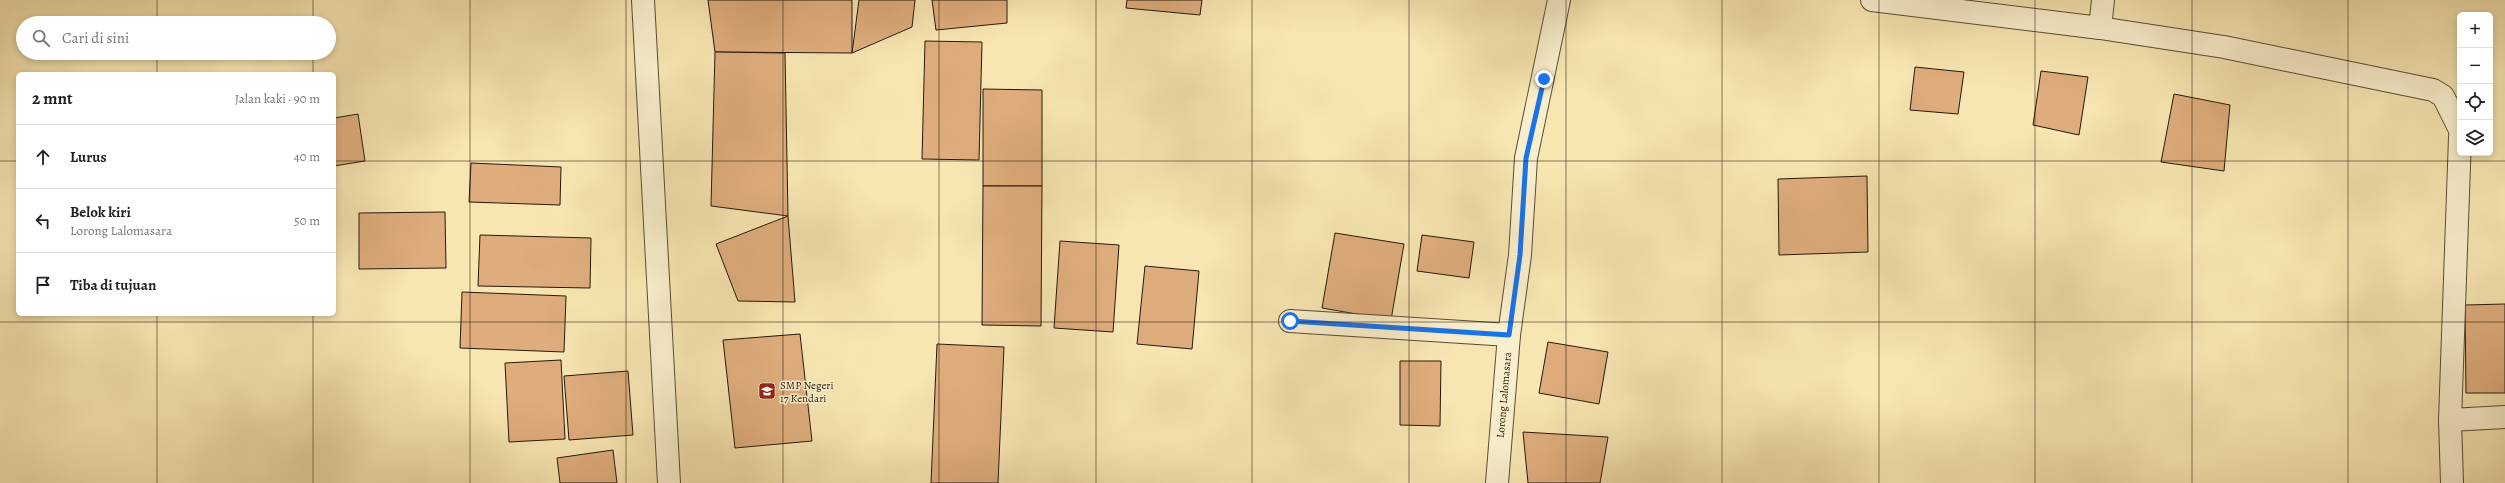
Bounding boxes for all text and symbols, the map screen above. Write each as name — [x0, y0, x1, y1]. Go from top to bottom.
map controls — [2457, 12, 2493, 156]
button: + — [2457, 12, 2493, 48]
search box — [16, 16, 336, 60]
icon: search — [30, 27, 52, 49]
text: Cari di sini — [62, 28, 129, 48]
button: − — [2457, 48, 2493, 84]
route end — [1535, 70, 1553, 88]
button: locate — [2457, 84, 2493, 120]
text: 2 mnt — [32, 87, 73, 110]
text: Jalan kaki · 90 m — [235, 90, 320, 107]
button: layers — [2457, 120, 2493, 156]
icon: ahead — [32, 146, 54, 168]
text: Lurus — [70, 147, 107, 167]
text: 40 m — [294, 148, 320, 165]
text: Belok kiri — [70, 202, 131, 222]
icon: left — [32, 210, 54, 232]
text: 50 m — [294, 212, 320, 229]
text: Lorong Lalomasara — [70, 222, 172, 239]
icon: arrive — [32, 274, 54, 296]
text: Tiba di tujuan — [70, 275, 156, 295]
route start — [1281, 312, 1299, 330]
street label: Lorong Lalomasara — [1493, 351, 1515, 439]
place label: SMP Negeri 17 Kendari — [780, 378, 834, 406]
school or university icon: SMP Negeri 17 Kendari — [757, 381, 777, 401]

